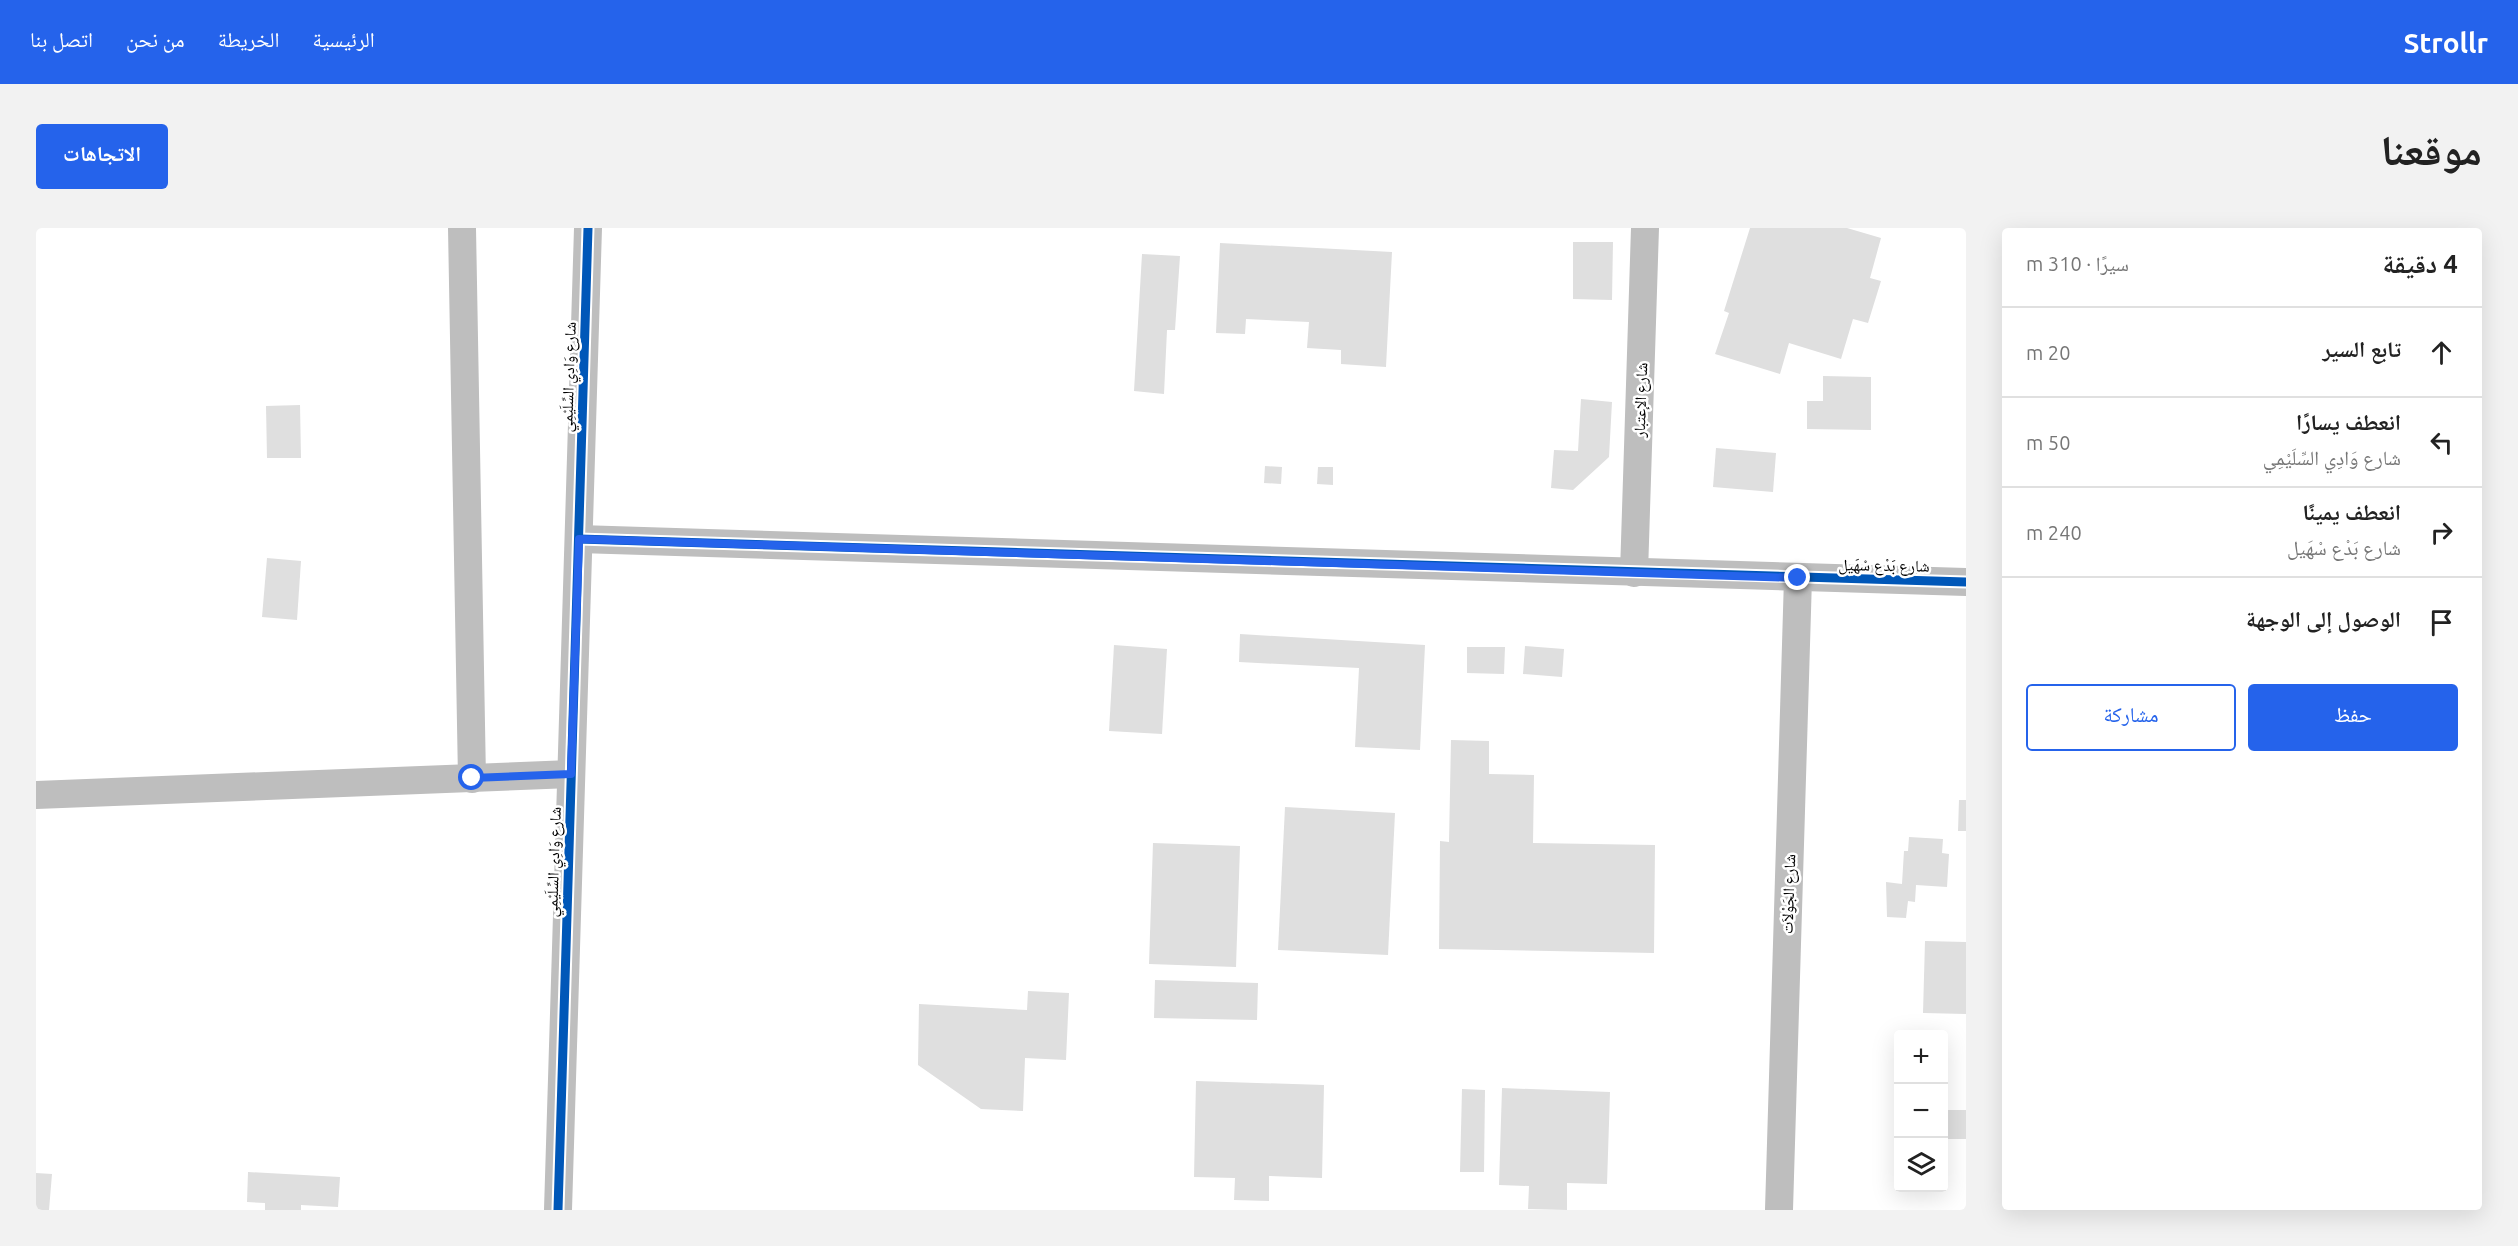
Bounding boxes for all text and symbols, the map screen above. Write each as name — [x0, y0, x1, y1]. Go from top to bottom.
text: اتصل بنا — [30, 27, 93, 51]
text: من نحن — [126, 27, 185, 51]
text: الخريطة — [218, 27, 280, 51]
text: الرئيسية — [313, 27, 375, 51]
text: Strollr — [2403, 27, 2488, 58]
button: الاتجاهات — [36, 124, 168, 189]
text: موقعنا — [2381, 126, 2482, 173]
text: 4 دقيقة — [2383, 249, 2458, 278]
text: سيرًا · 310 m — [2026, 252, 2129, 275]
street label: شارع وَادِي السِّلَيْمِي — [557, 321, 583, 433]
text: تابع السير — [2322, 336, 2401, 361]
icon: ahead — [2425, 336, 2458, 369]
text: 20 m — [2026, 341, 2070, 364]
street label: شارع الإعتبار — [1630, 362, 1652, 439]
text: انعطف يسارًا — [2296, 409, 2401, 434]
icon: left — [2425, 426, 2458, 459]
text: 50 m — [2026, 431, 2070, 454]
text: شارع وَادِي السِّلَيْمِي — [2263, 446, 2401, 469]
text: انعطف يمينًا — [2302, 499, 2401, 524]
icon: right — [2425, 516, 2458, 549]
text: 240 m — [2026, 521, 2082, 544]
text: شارع بَدْع سْهَيل — [2287, 536, 2401, 559]
street label: شارع بَدْع سْهَيل — [1838, 555, 1930, 577]
route end — [1784, 564, 1810, 590]
text: الوصول إلى الوجهة — [2246, 606, 2401, 631]
icon: arrive — [2425, 606, 2458, 639]
button: مشاركة — [2026, 684, 2236, 751]
button: حفظ — [2248, 684, 2458, 751]
route start — [458, 764, 484, 790]
street label: شارع وَادِي السِّلَيْمِي — [542, 806, 568, 918]
street label: شارع الجَوْلاَت — [1778, 854, 1800, 934]
map controls — [1894, 1030, 1948, 1192]
button: + — [1894, 1030, 1948, 1084]
button: − — [1894, 1084, 1948, 1138]
button: layers — [1894, 1138, 1948, 1192]

